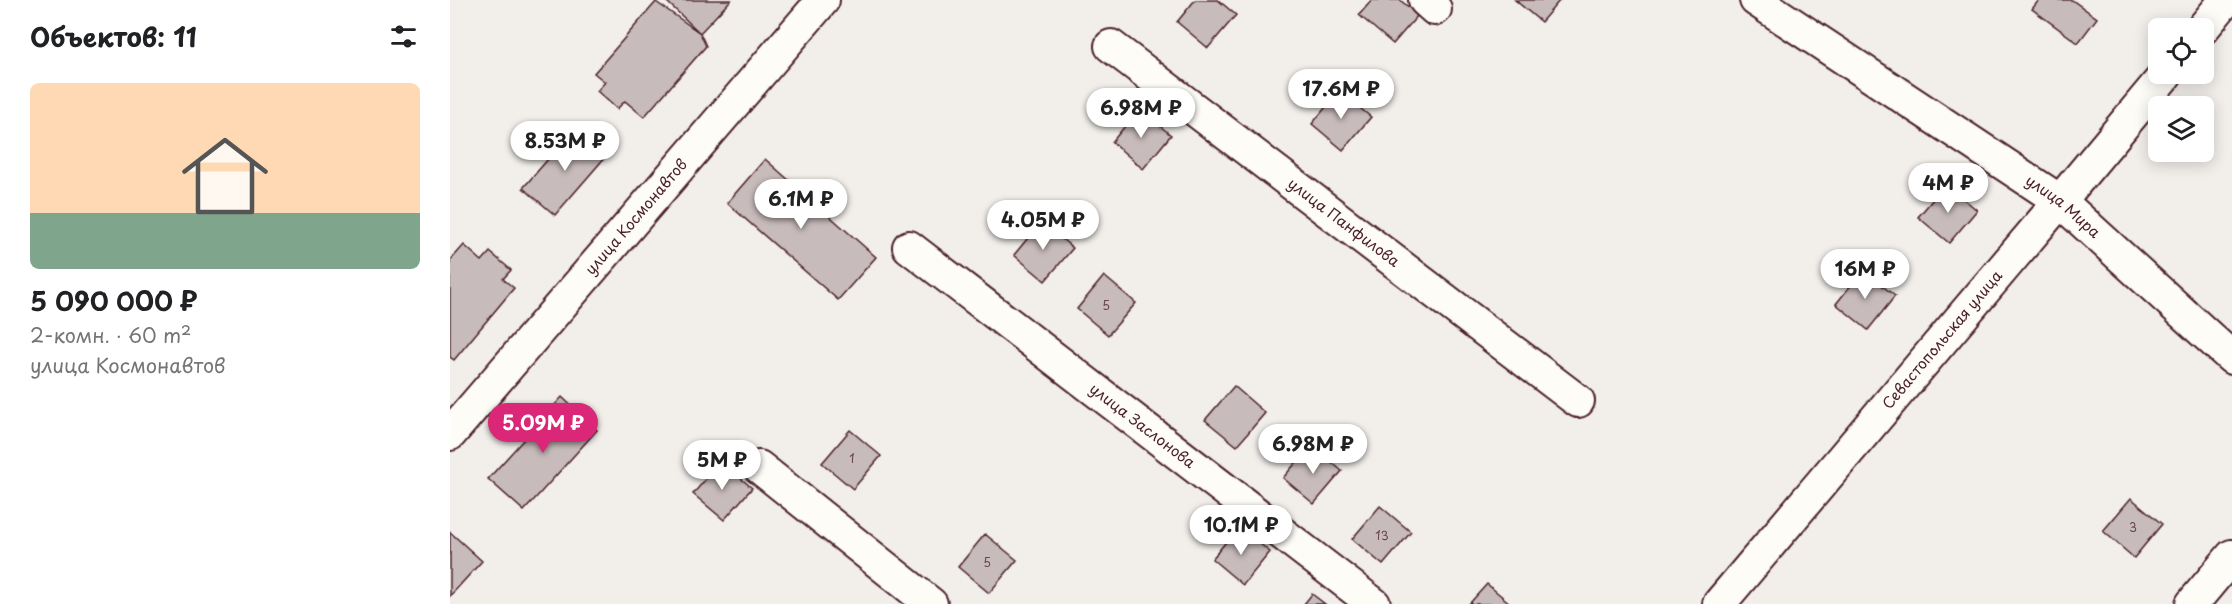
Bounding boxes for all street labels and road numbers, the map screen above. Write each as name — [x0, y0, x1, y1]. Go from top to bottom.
street label: улица Космонавтов — [579, 153, 692, 279]
street label: улица Мира — [2021, 168, 2107, 243]
street label: улица Панфилова — [1283, 171, 1406, 272]
street label: Севастопольская улица — [1876, 264, 2007, 413]
street label: улица Заслонова — [1085, 377, 1201, 473]

